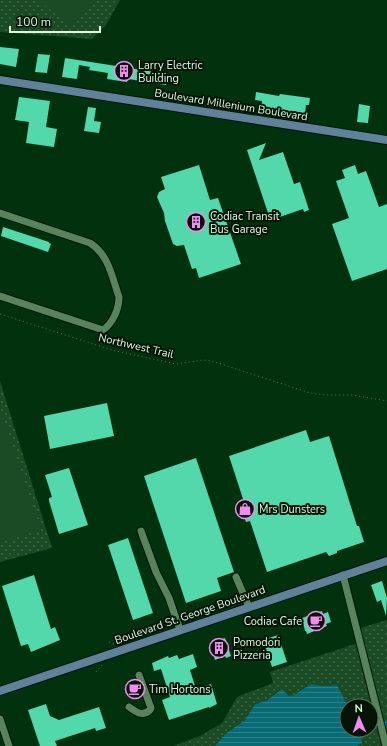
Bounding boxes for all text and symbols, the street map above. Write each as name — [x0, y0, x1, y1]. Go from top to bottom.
scale bar — [10, 8, 100, 34]
text: 100 m — [16, 14, 51, 30]
place label: Larry Electric Building — [138, 58, 203, 86]
building icon: Larry Electric Building — [113, 60, 135, 82]
street label: Boulevard Millenium Boulevard — [153, 85, 309, 125]
place label: Codiac Transit Bus Garage — [210, 209, 279, 237]
building icon: Codiac Transit Bus Garage — [185, 211, 207, 233]
street label: Northwest Trail — [97, 330, 176, 362]
shop icon: Mrs Dunsters — [234, 498, 256, 520]
place label: Mrs Dunsters — [259, 502, 325, 517]
street label: Boulevard St. George Boulevard — [113, 582, 267, 648]
cafe icon: Codiac Cafe — [305, 610, 327, 632]
place label: Codiac Cafe — [244, 614, 302, 629]
place label: Pomodori Pizzeria — [233, 635, 280, 663]
building icon: Pomodori Pizzeria — [208, 637, 230, 659]
cafe icon: Tim Hortons — [124, 678, 146, 700]
place label: Tim Hortons — [149, 682, 211, 697]
north arrow — [339, 698, 379, 738]
text: N — [354, 701, 363, 716]

